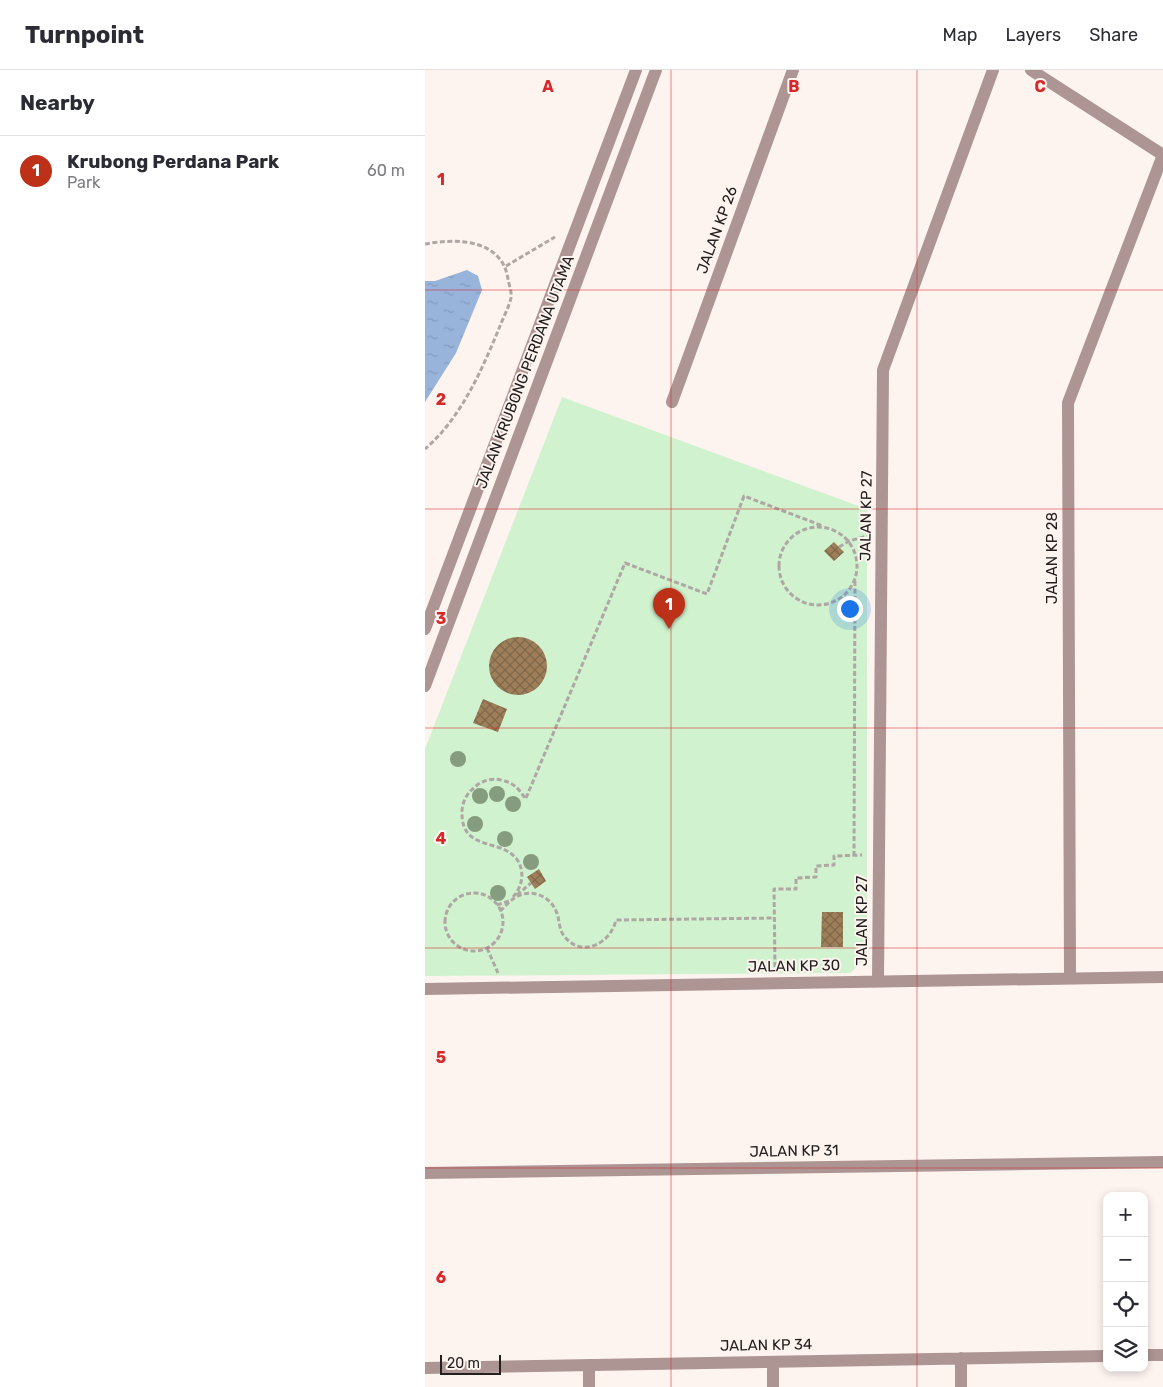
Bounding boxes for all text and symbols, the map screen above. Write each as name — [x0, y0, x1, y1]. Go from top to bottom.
text: Turnpoint — [25, 21, 144, 49]
text: Map — [943, 24, 978, 46]
text: Layers — [1006, 24, 1061, 46]
text: Share — [1089, 24, 1138, 46]
text: A — [542, 77, 554, 96]
text: B — [788, 77, 800, 96]
text: C — [1034, 77, 1046, 96]
text: Nearby — [20, 90, 95, 115]
text: Krubong Perdana Park — [67, 150, 279, 173]
text: 1 — [32, 161, 40, 180]
text: 60 m — [367, 161, 405, 180]
text: 1 — [437, 170, 445, 189]
text: Park — [67, 173, 100, 192]
street label: JALAN KP 26 — [693, 184, 741, 276]
street label: JALAN KRUBONG PERDANA UTAMA — [472, 253, 578, 491]
text: 2 — [436, 390, 446, 409]
street label: JALAN KP 27 — [856, 470, 876, 561]
street label: JALAN KP 28 — [1043, 512, 1061, 604]
pin: 1 — [653, 588, 685, 629]
your location — [837, 596, 863, 622]
text: 3 — [436, 609, 446, 628]
text: 4 — [436, 829, 447, 848]
street label: JALAN KP 27 — [853, 875, 871, 966]
street label: JALAN KP 30 — [748, 956, 840, 976]
text: 5 — [436, 1048, 446, 1067]
street label: JALAN KP 31 — [749, 1141, 839, 1161]
map controls — [1103, 1192, 1148, 1372]
button: + — [1103, 1192, 1148, 1237]
button: − — [1103, 1237, 1148, 1282]
text: 6 — [436, 1268, 446, 1287]
button: locate — [1103, 1282, 1148, 1327]
button: layers — [1103, 1327, 1148, 1372]
street label: JALAN KP 34 — [720, 1335, 812, 1355]
scale bar — [440, 1352, 501, 1375]
text: 20 m — [447, 1355, 480, 1372]

